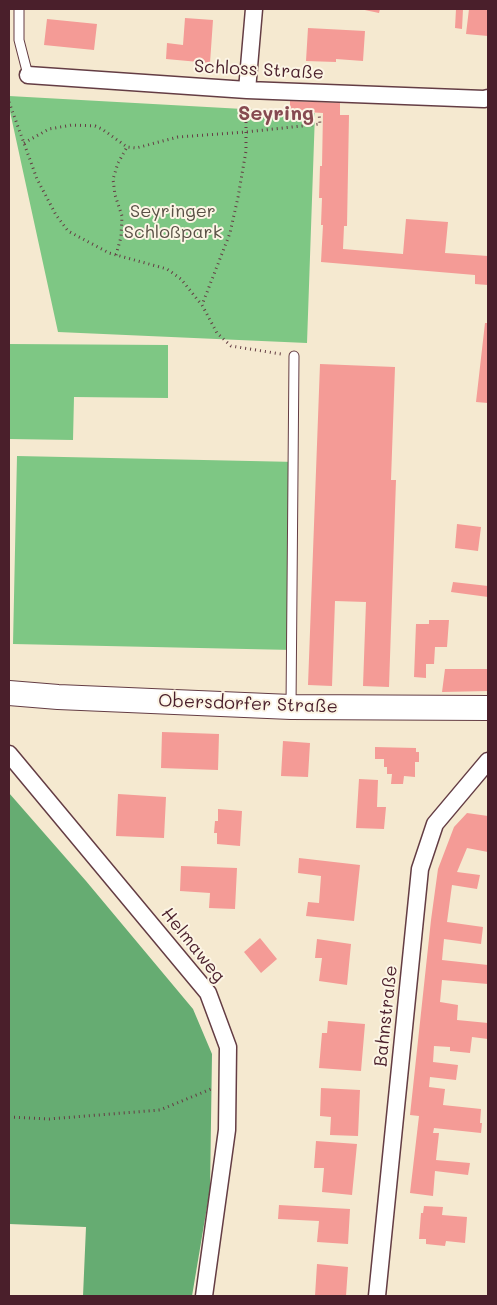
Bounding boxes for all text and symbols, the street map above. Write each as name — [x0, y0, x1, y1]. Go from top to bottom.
street label: Schloss Straße — [193, 56, 325, 84]
district label: Seyring — [238, 102, 314, 126]
park label: Seyringer Schloßpark — [124, 200, 222, 242]
street label: Obersdorfer Straße — [158, 690, 338, 718]
street label: Helmaweg — [156, 903, 230, 987]
street label: Bahnstraße — [370, 964, 402, 1068]

